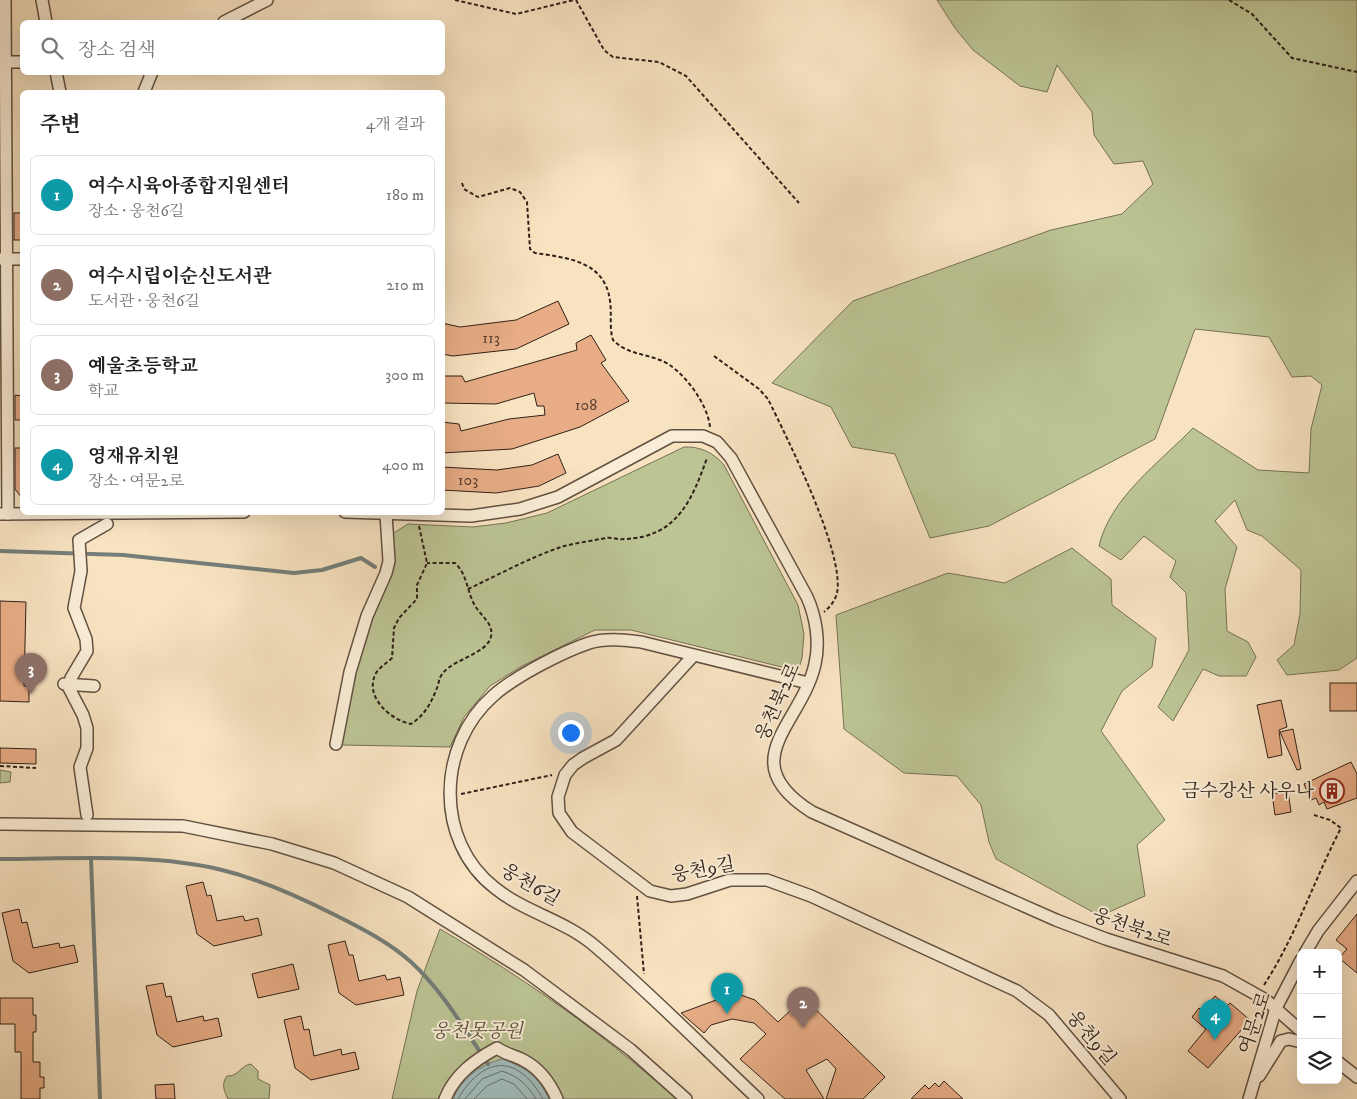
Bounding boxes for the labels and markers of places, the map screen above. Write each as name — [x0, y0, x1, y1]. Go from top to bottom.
pin: 3 — [15, 653, 47, 694]
building icon: 금수강산 사우나 — [1319, 778, 1345, 804]
place label: 금수강산 사우나 — [1181, 780, 1315, 803]
pin: 1 — [711, 973, 743, 1014]
pin: 2 — [787, 987, 819, 1028]
pin: 4 — [1199, 999, 1231, 1040]

